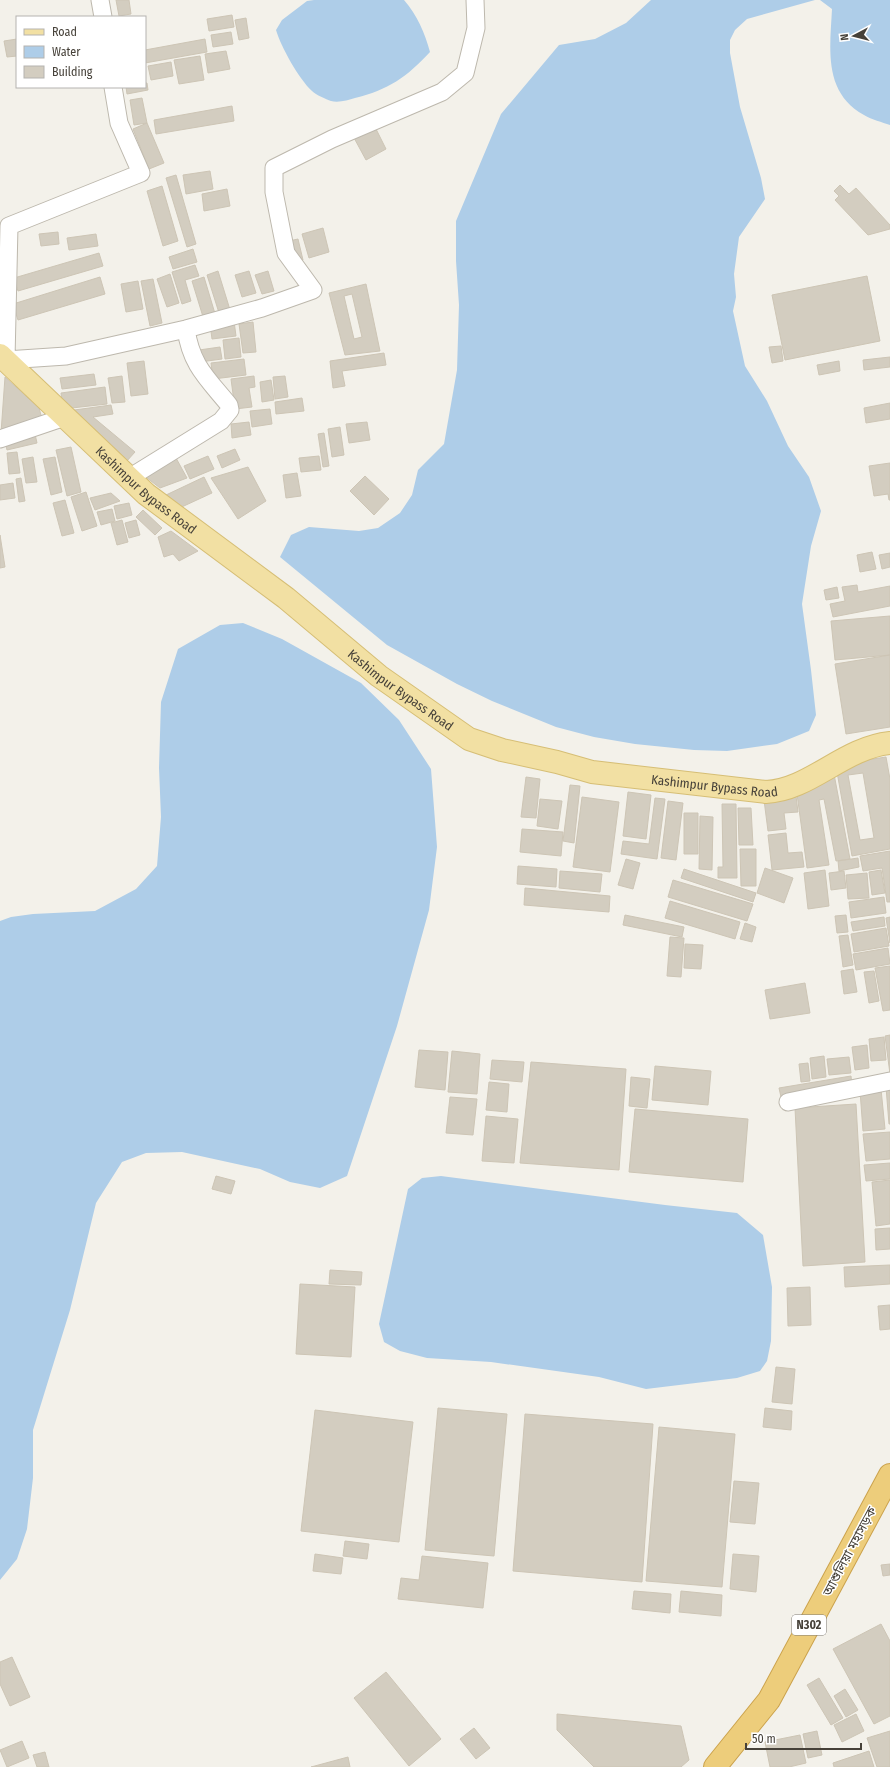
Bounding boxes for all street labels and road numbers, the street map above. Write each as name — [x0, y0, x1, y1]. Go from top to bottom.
street label: Kashimpur Bypass Road — [93, 443, 199, 537]
street label: Kashimpur Bypass Road — [345, 646, 456, 734]
street label: Kashimpur Bypass Road — [650, 772, 779, 800]
street label: আশুলিয়া মহাসড়ক — [819, 1504, 879, 1599]
road number: N302 — [792, 1615, 826, 1635]

